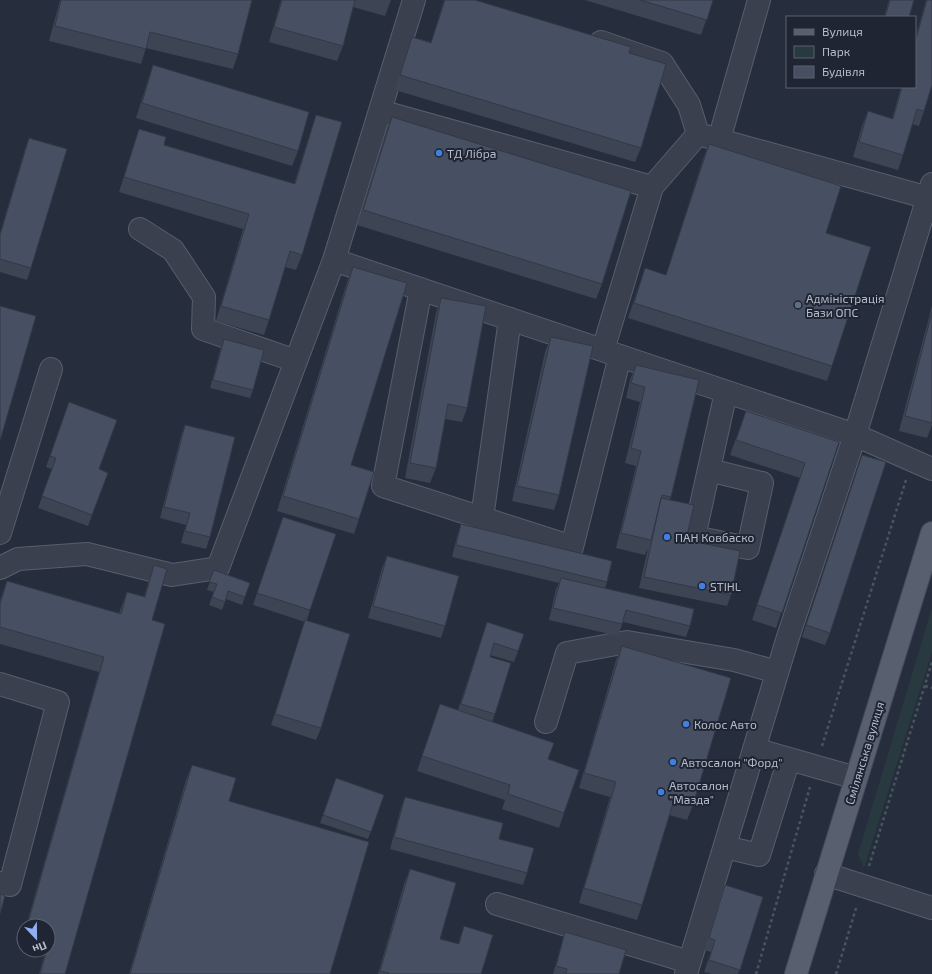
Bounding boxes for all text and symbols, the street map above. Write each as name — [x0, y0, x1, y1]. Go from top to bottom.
legend — [786, 16, 916, 88]
text: Вулиця — [822, 24, 863, 39]
text: Парк — [822, 44, 851, 58]
text: Будівля — [822, 64, 865, 79]
place label: ТД Лібра — [447, 146, 496, 160]
marker: ТД Лібра — [434, 148, 444, 158]
place label: Адміністрація Бази ОПС — [806, 291, 885, 319]
marker: Адміністрація Бази ОПС — [793, 300, 803, 310]
place label: ПАН Ковбаско — [675, 530, 755, 544]
marker: ПАН Ковбаско — [662, 532, 672, 542]
place label: STIHL — [710, 579, 741, 593]
marker: STIHL — [697, 581, 707, 591]
street label: Смілянська вулиця — [842, 700, 887, 806]
place label: Колос Авто — [694, 717, 757, 731]
marker: Колос Авто — [681, 719, 691, 729]
place label: Автосалон "Форд" — [681, 755, 782, 769]
marker: Автосалон "Форд" — [668, 757, 678, 767]
place label: Автосалон "Мазда" — [669, 778, 729, 806]
marker: Автосалон "Мазда" — [656, 787, 666, 797]
north arrow — [16, 918, 56, 958]
text: Пн — [31, 939, 49, 956]

